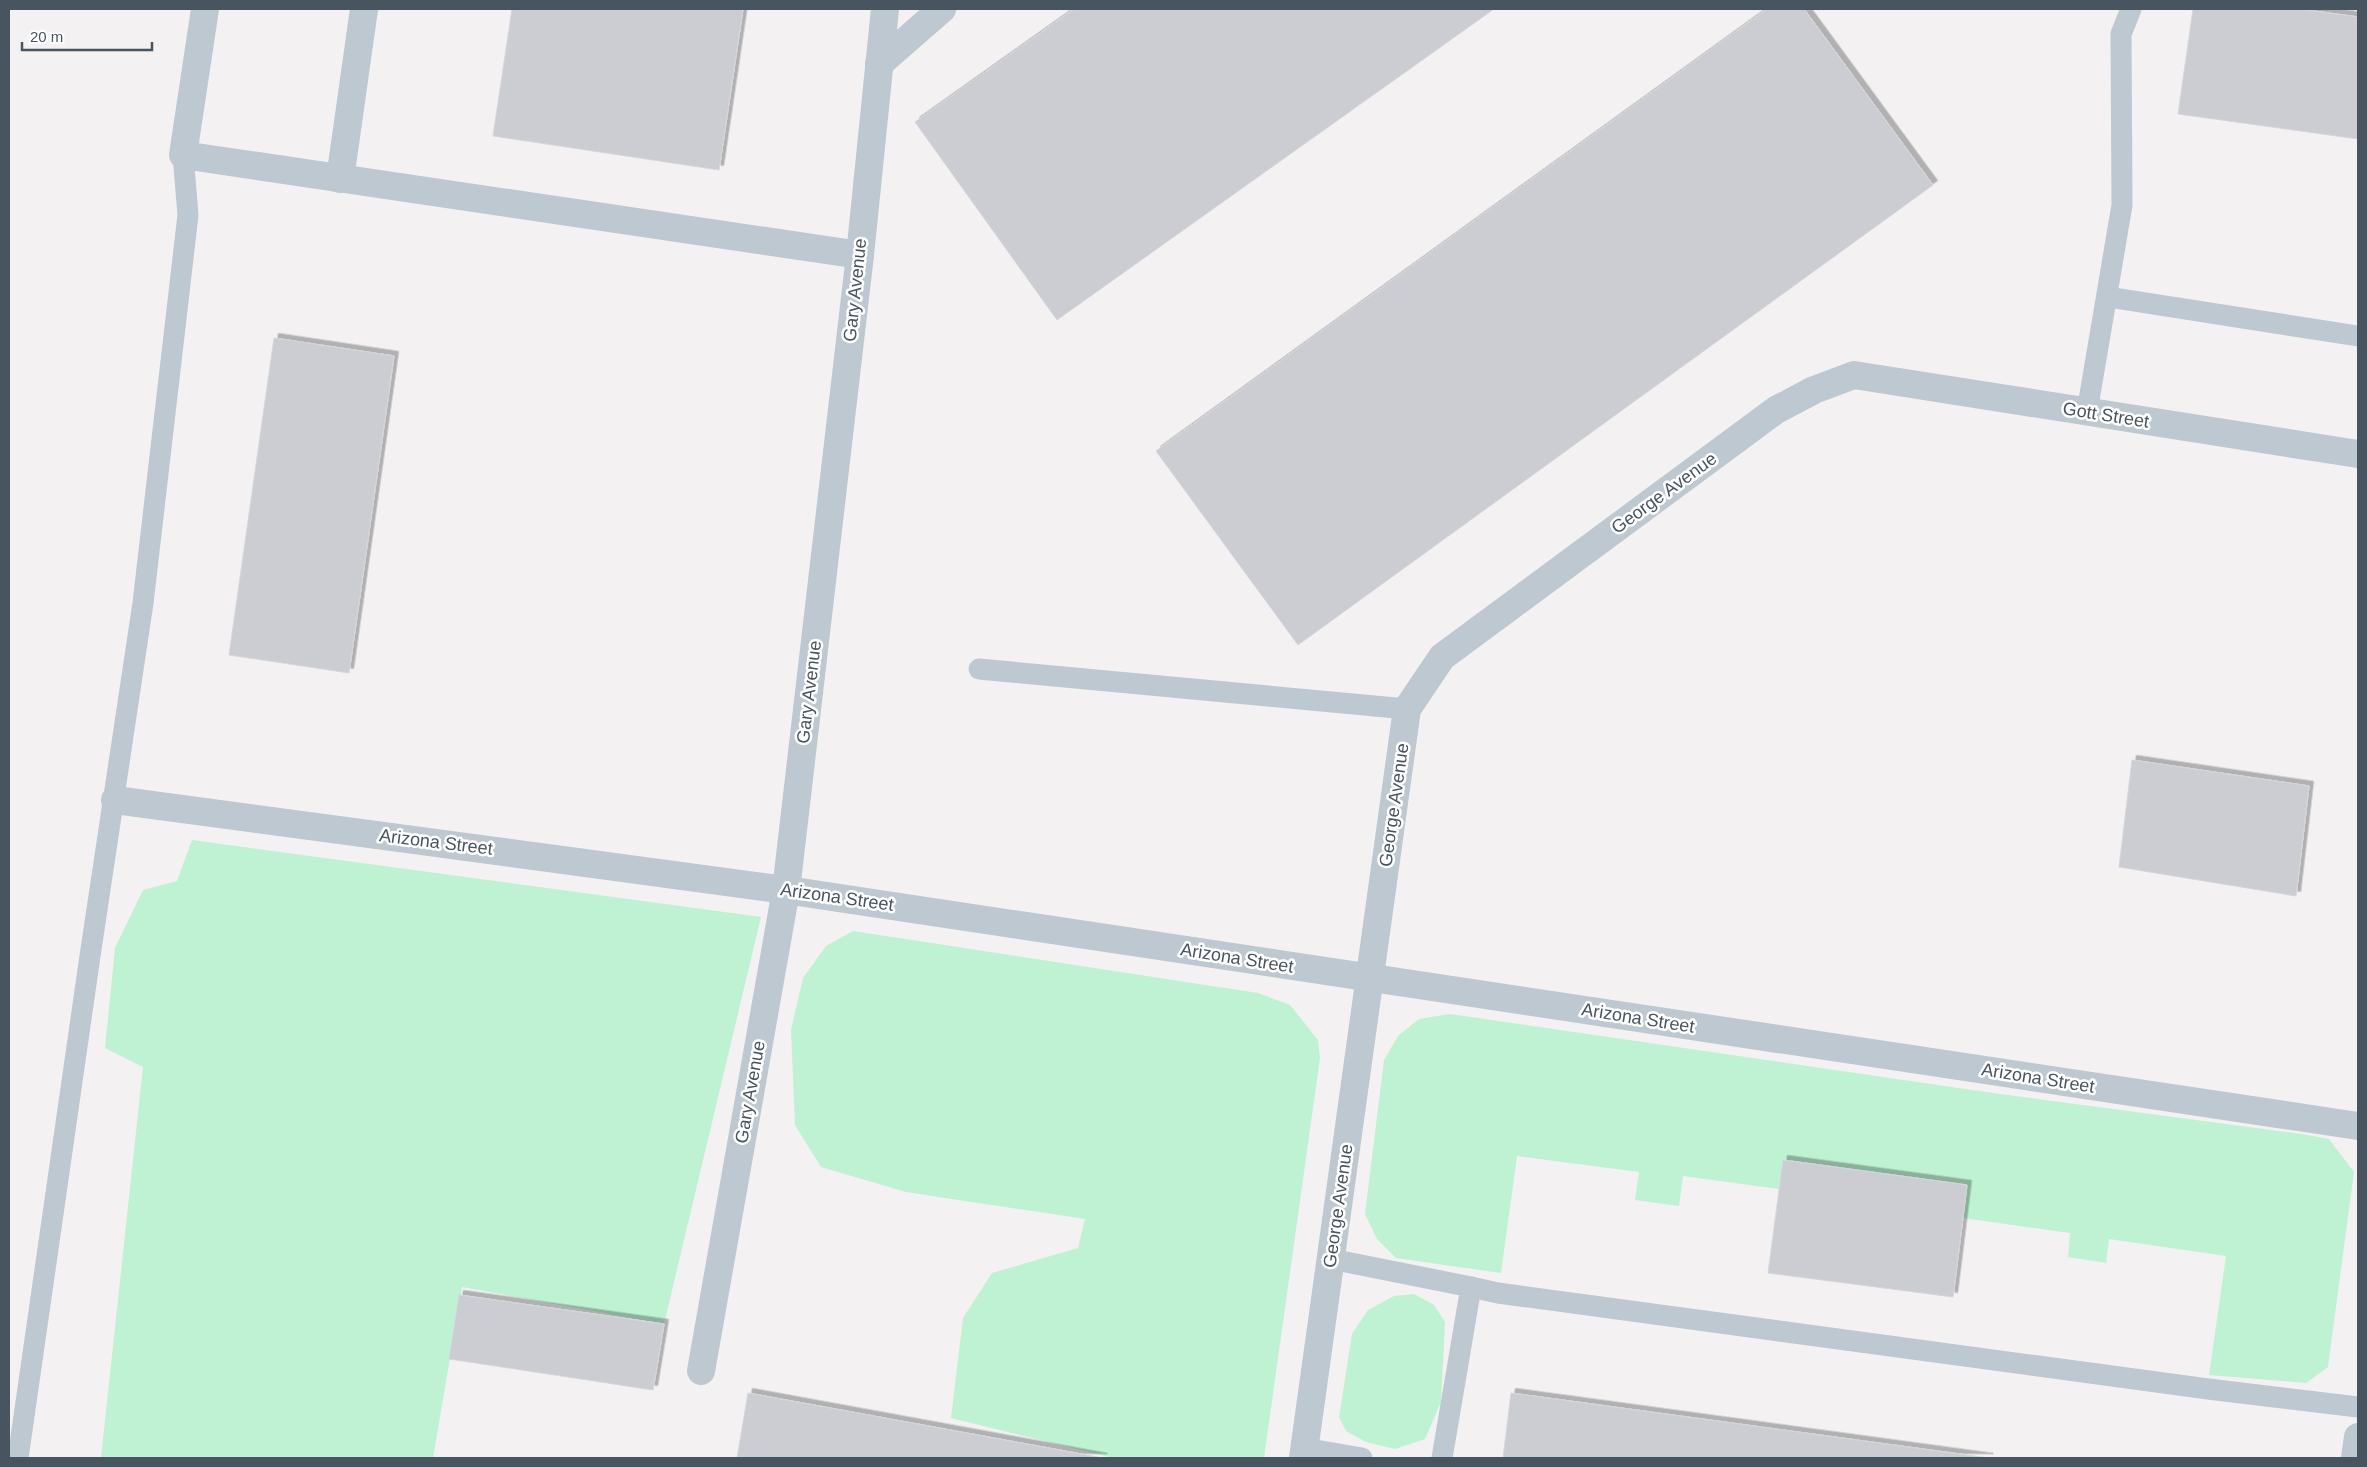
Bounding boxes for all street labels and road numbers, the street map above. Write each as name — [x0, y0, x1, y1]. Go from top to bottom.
street label: Gary Avenue — [840, 237, 870, 343]
street label: Gott Street — [2061, 398, 2151, 432]
street label: George Avenue — [1608, 448, 1720, 538]
street label: Gary Avenue — [793, 639, 825, 745]
street label: George Avenue — [1375, 742, 1413, 868]
street label: Arizona Street — [378, 825, 494, 859]
street label: Arizona Street — [779, 879, 895, 915]
street label: Arizona Street — [1179, 939, 1295, 977]
street label: Arizona Street — [1580, 999, 1696, 1037]
street label: Gary Avenue — [731, 1039, 769, 1145]
street label: Arizona Street — [1980, 1059, 2096, 1097]
street label: George Avenue — [1319, 1143, 1357, 1269]

